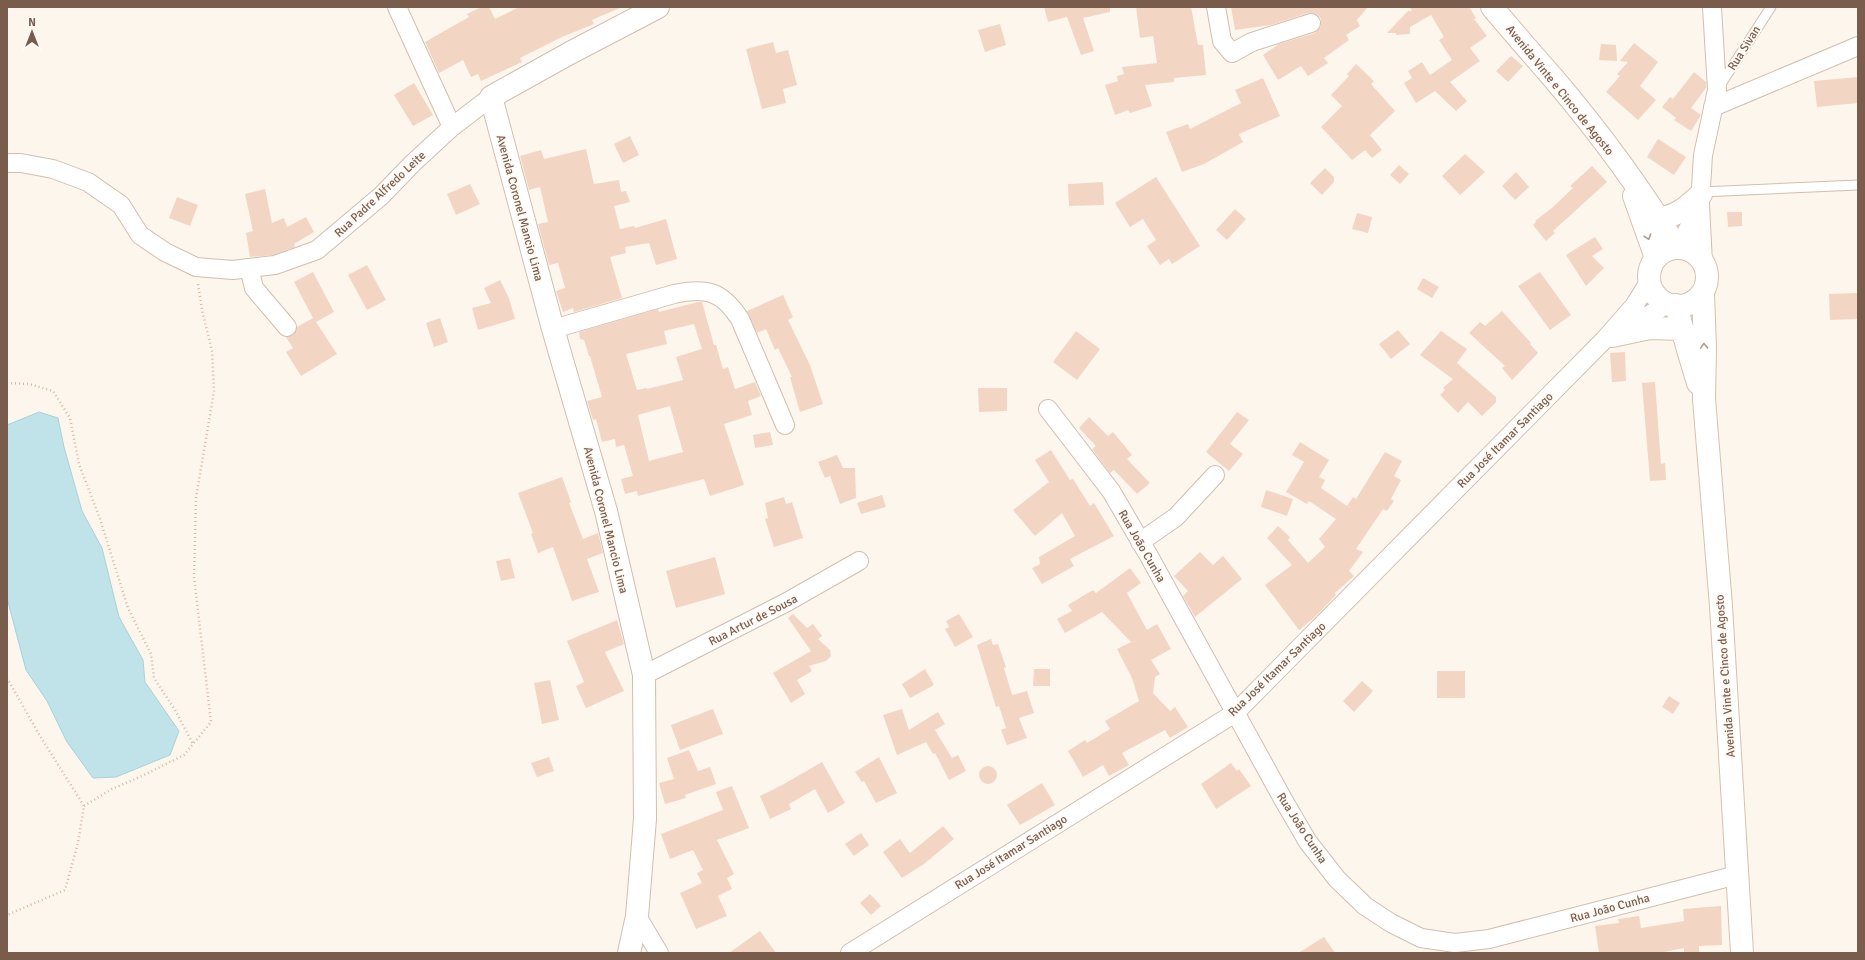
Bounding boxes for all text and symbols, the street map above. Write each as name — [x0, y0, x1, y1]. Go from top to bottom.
north arrow — [12, 12, 52, 52]
text: N — [28, 16, 36, 29]
street label: Avenida Vinte e Cinco de Agosto — [1502, 22, 1617, 159]
street label: Rua Sivan — [1725, 23, 1764, 73]
street label: Avenida Coronel Mancio Lima — [493, 133, 546, 283]
street label: Rua Padre Alfredo Leite — [331, 148, 429, 241]
one-way arrow — [1644, 234, 1652, 241]
one-way arrow — [1700, 343, 1709, 349]
street label: Rua José Itamar Santiago — [1454, 389, 1557, 492]
street label: Avenida Coronel Mancio Lima — [580, 445, 631, 595]
street label: Rua João Cunha — [1115, 507, 1168, 585]
street label: Rua Artur de Sousa — [706, 592, 800, 649]
street label: Avenida Vinte e Cinco de Agosto — [1712, 594, 1739, 758]
street label: Rua José Itamar Santiago — [1225, 619, 1329, 720]
street label: Rua João Cunha — [1273, 790, 1330, 867]
street label: Rua José Itamar Santiago — [952, 812, 1070, 893]
street label: Rua João Cunha — [1569, 891, 1652, 926]

